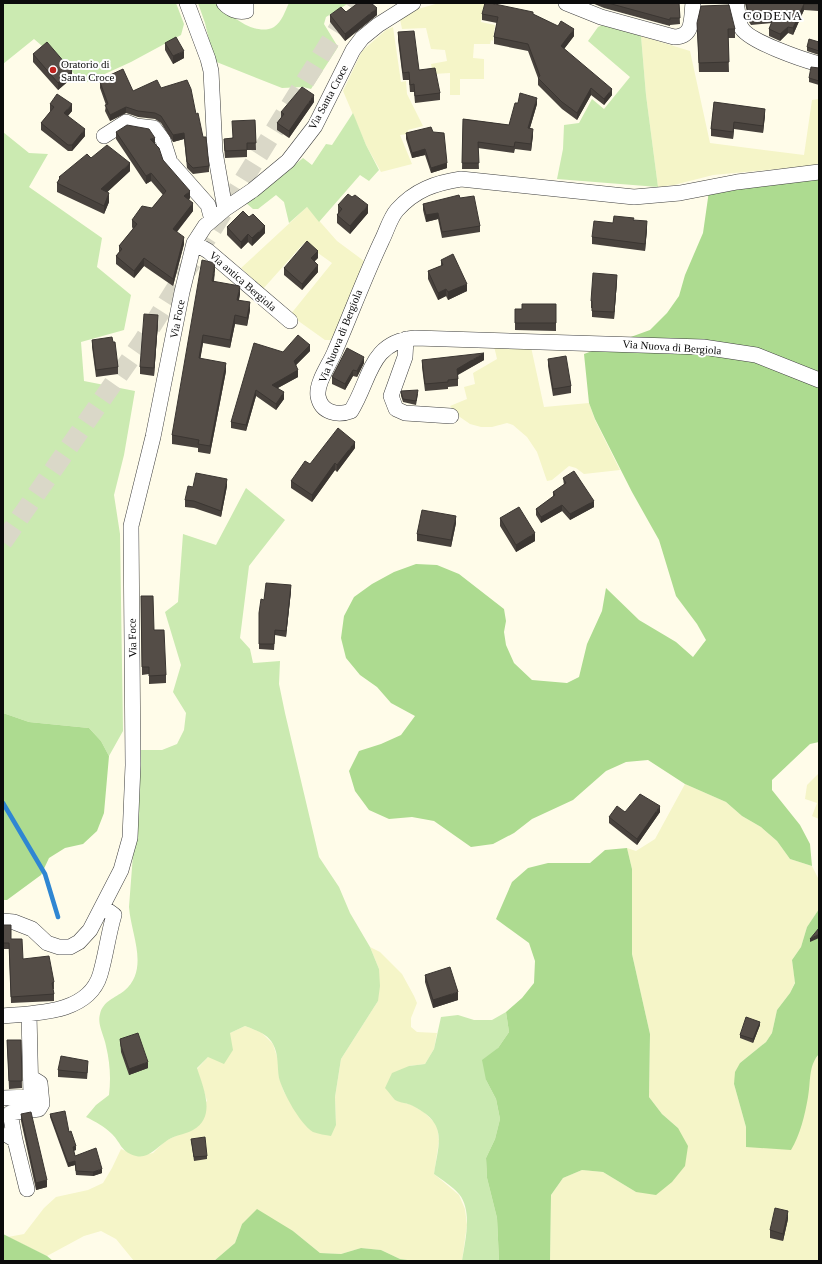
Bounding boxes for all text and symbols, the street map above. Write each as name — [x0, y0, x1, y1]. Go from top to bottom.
district label: CODENA — [743, 8, 803, 23]
place label: Oratorio di Santa Croce — [61, 58, 115, 83]
street label: Via Santa Croce — [306, 63, 350, 131]
marker: Oratorio di Santa Croce — [48, 65, 58, 75]
street label: Via antica Bergiola — [207, 249, 279, 313]
street label: Via Nuova di Bergiola — [316, 288, 364, 384]
street label: Via Foce — [167, 298, 187, 339]
street label: Via Nuova di Bergiola — [622, 338, 722, 356]
street label: Via Foce — [126, 618, 138, 658]

